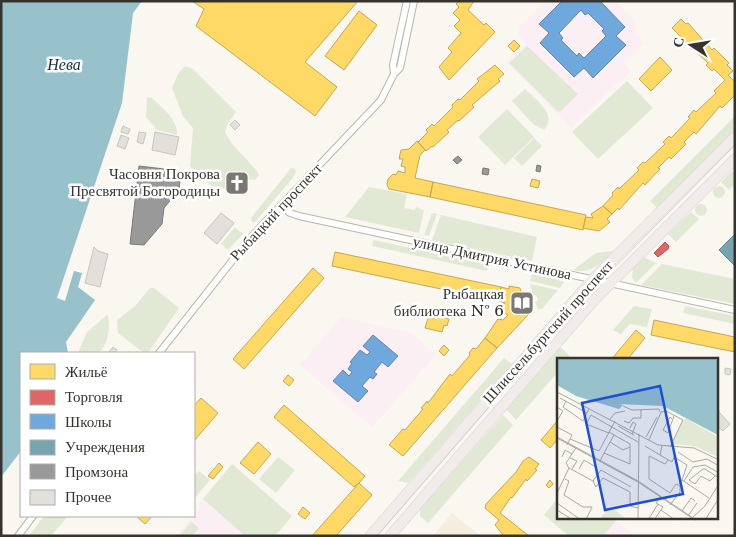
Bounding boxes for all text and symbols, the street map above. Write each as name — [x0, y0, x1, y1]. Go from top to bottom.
north arrow — [666, 20, 716, 70]
text: С — [668, 35, 688, 49]
water label: Нева — [46, 54, 81, 74]
street label: Рыбацкий проспект — [225, 158, 326, 264]
place label: Часовня Покрова Пресвятой Богородицы — [70, 164, 220, 200]
church icon: Часовня Покрова Пресвятой Богородицы — [224, 170, 250, 196]
street label: улица Дмитрия Устинова — [411, 231, 573, 284]
street label: Шлиссельбургский проспект — [478, 256, 617, 407]
place label: Рыбацкая библиотека № 6 — [394, 284, 504, 320]
library icon: Рыбацкая библиотека № 6 — [509, 290, 535, 316]
legend — [20, 352, 195, 517]
inset map — [557, 358, 718, 520]
text: Жильё — [65, 362, 108, 381]
text: Торговля — [65, 387, 123, 406]
text: Школы — [65, 412, 112, 431]
text: Учреждения — [65, 437, 145, 456]
text: Промзона — [65, 462, 128, 481]
text: Прочее — [65, 487, 112, 506]

